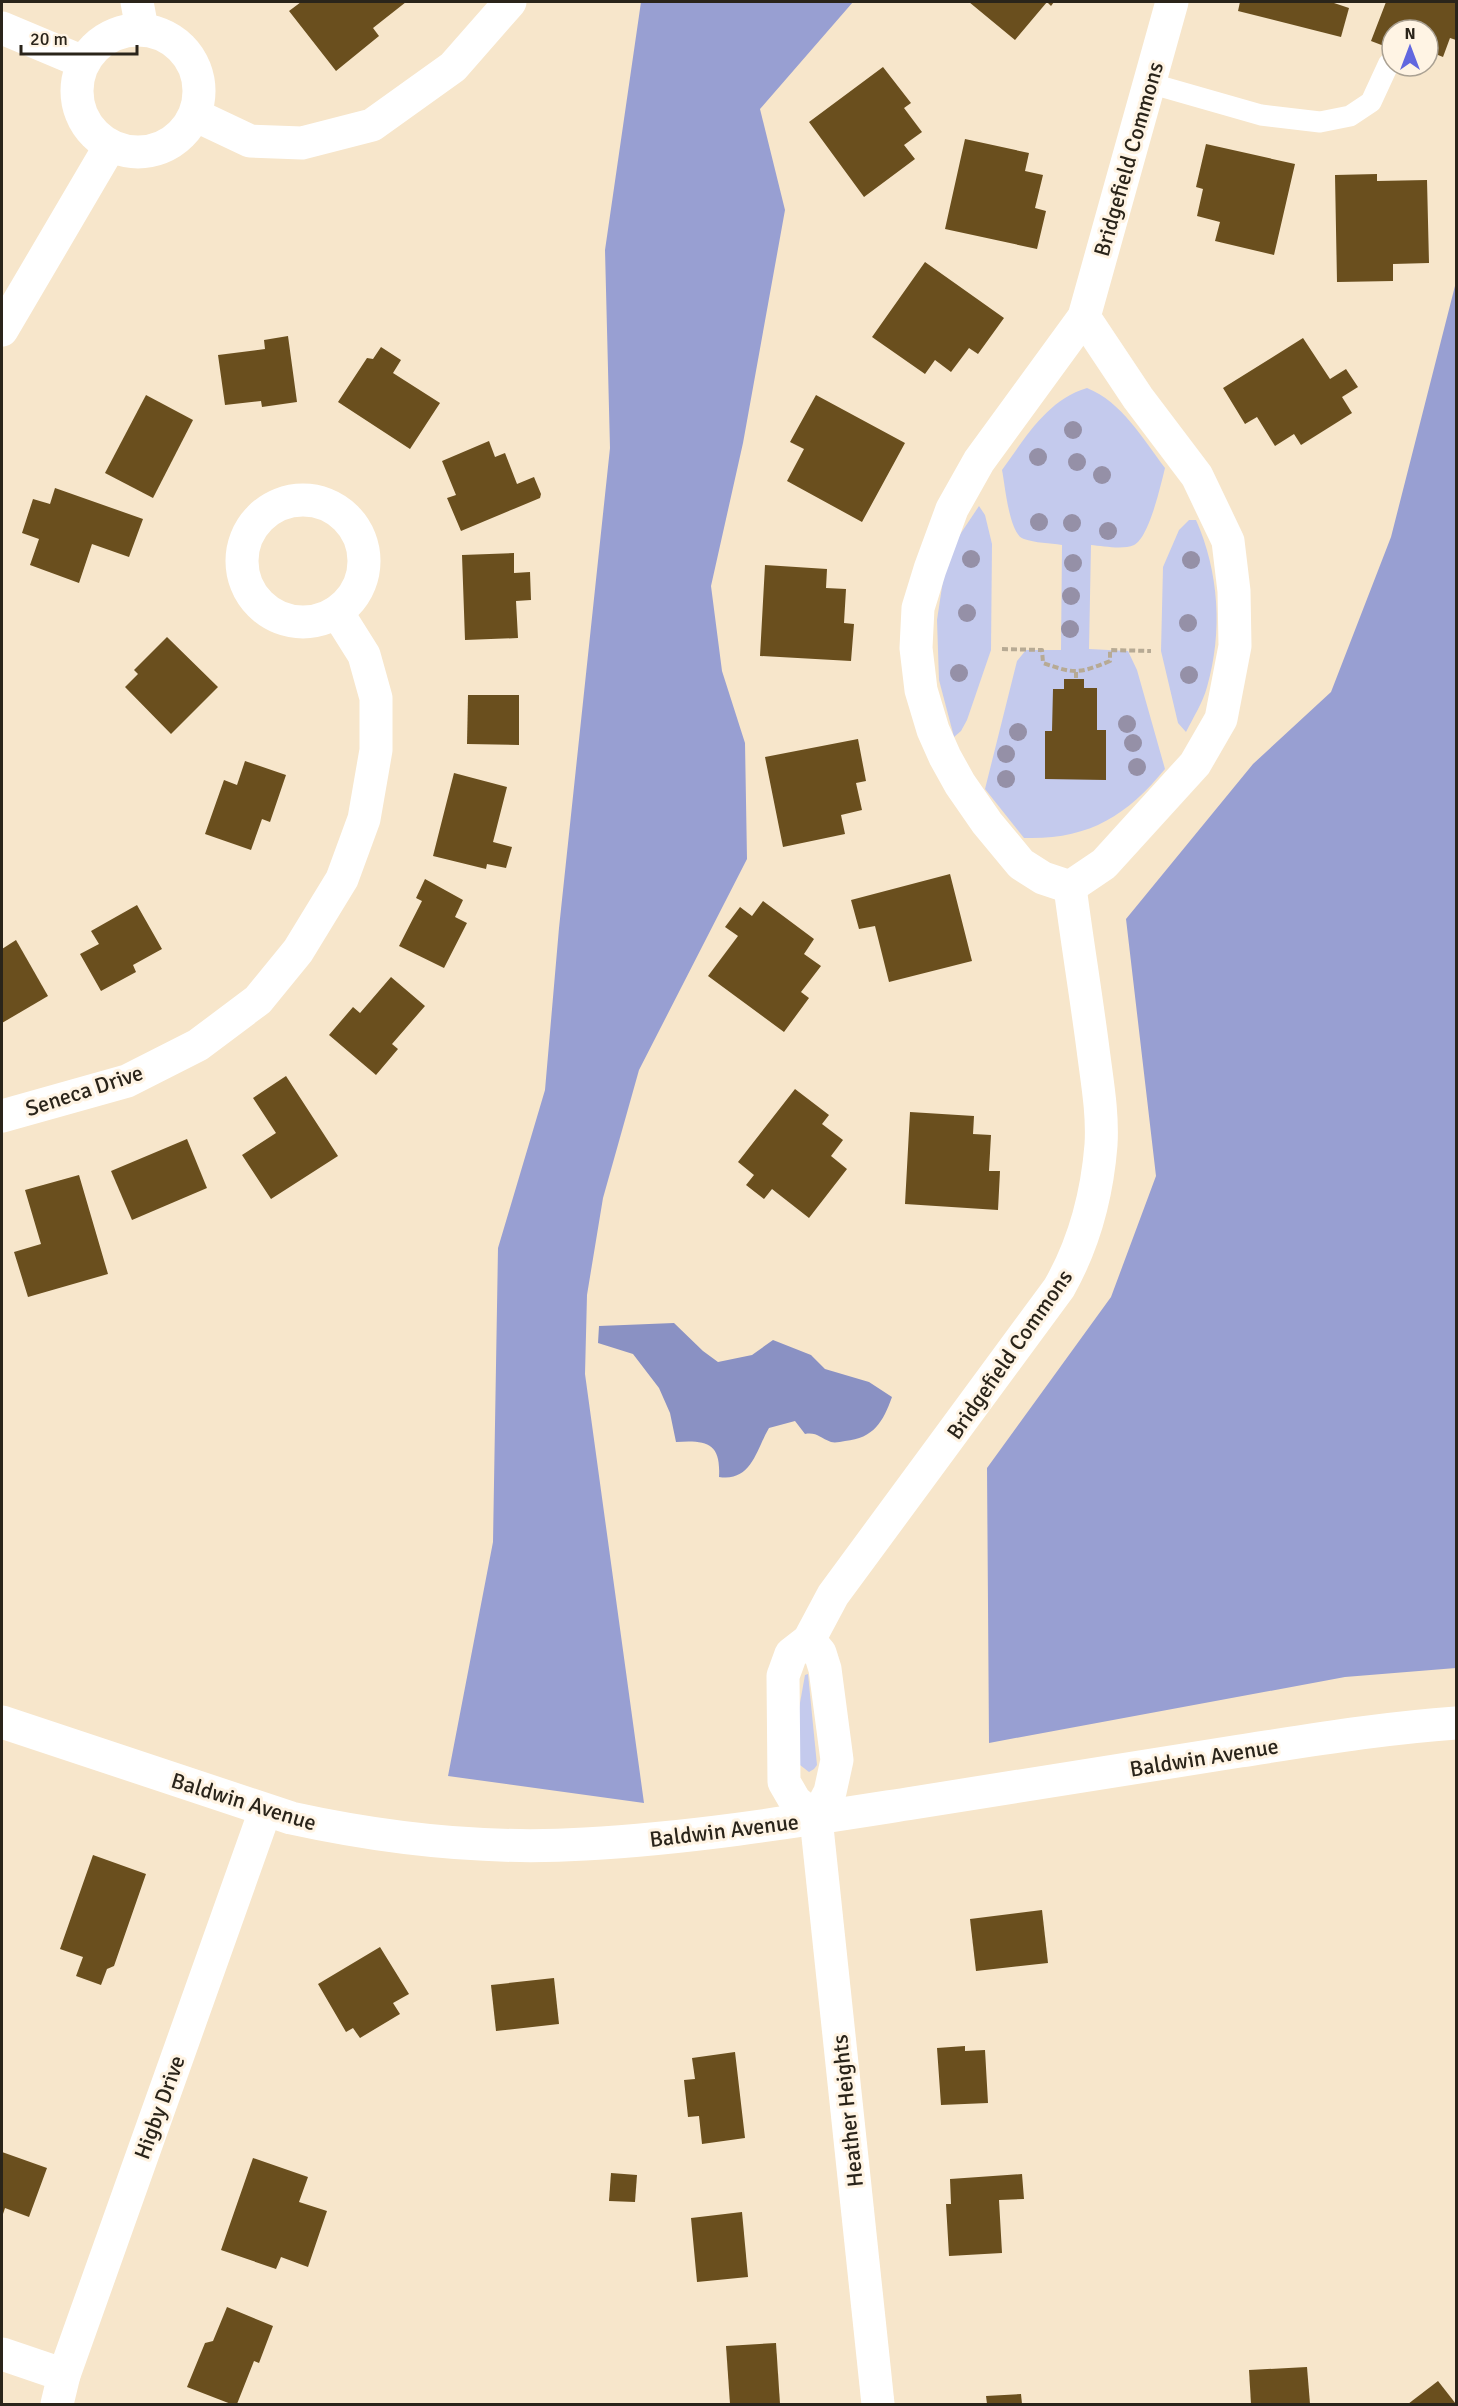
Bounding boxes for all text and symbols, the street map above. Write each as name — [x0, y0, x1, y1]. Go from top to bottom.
scale bar — [21, 18, 136, 56]
north arrow — [1380, 18, 1440, 78]
text: N — [1404, 24, 1416, 44]
text: 20 m — [30, 28, 68, 50]
street label: Bridgefield Commons — [1088, 59, 1169, 259]
street label: Seneca Drive — [22, 1059, 146, 1122]
street label: Bridgefield Commons — [941, 1264, 1078, 1444]
street label: Baldwin Avenue — [1128, 1732, 1280, 1783]
street label: Baldwin Avenue — [168, 1767, 320, 1836]
street label: Baldwin Avenue — [648, 1808, 800, 1853]
street label: Heather Heights — [826, 2033, 869, 2189]
street label: Higby Drive — [128, 2052, 191, 2163]

